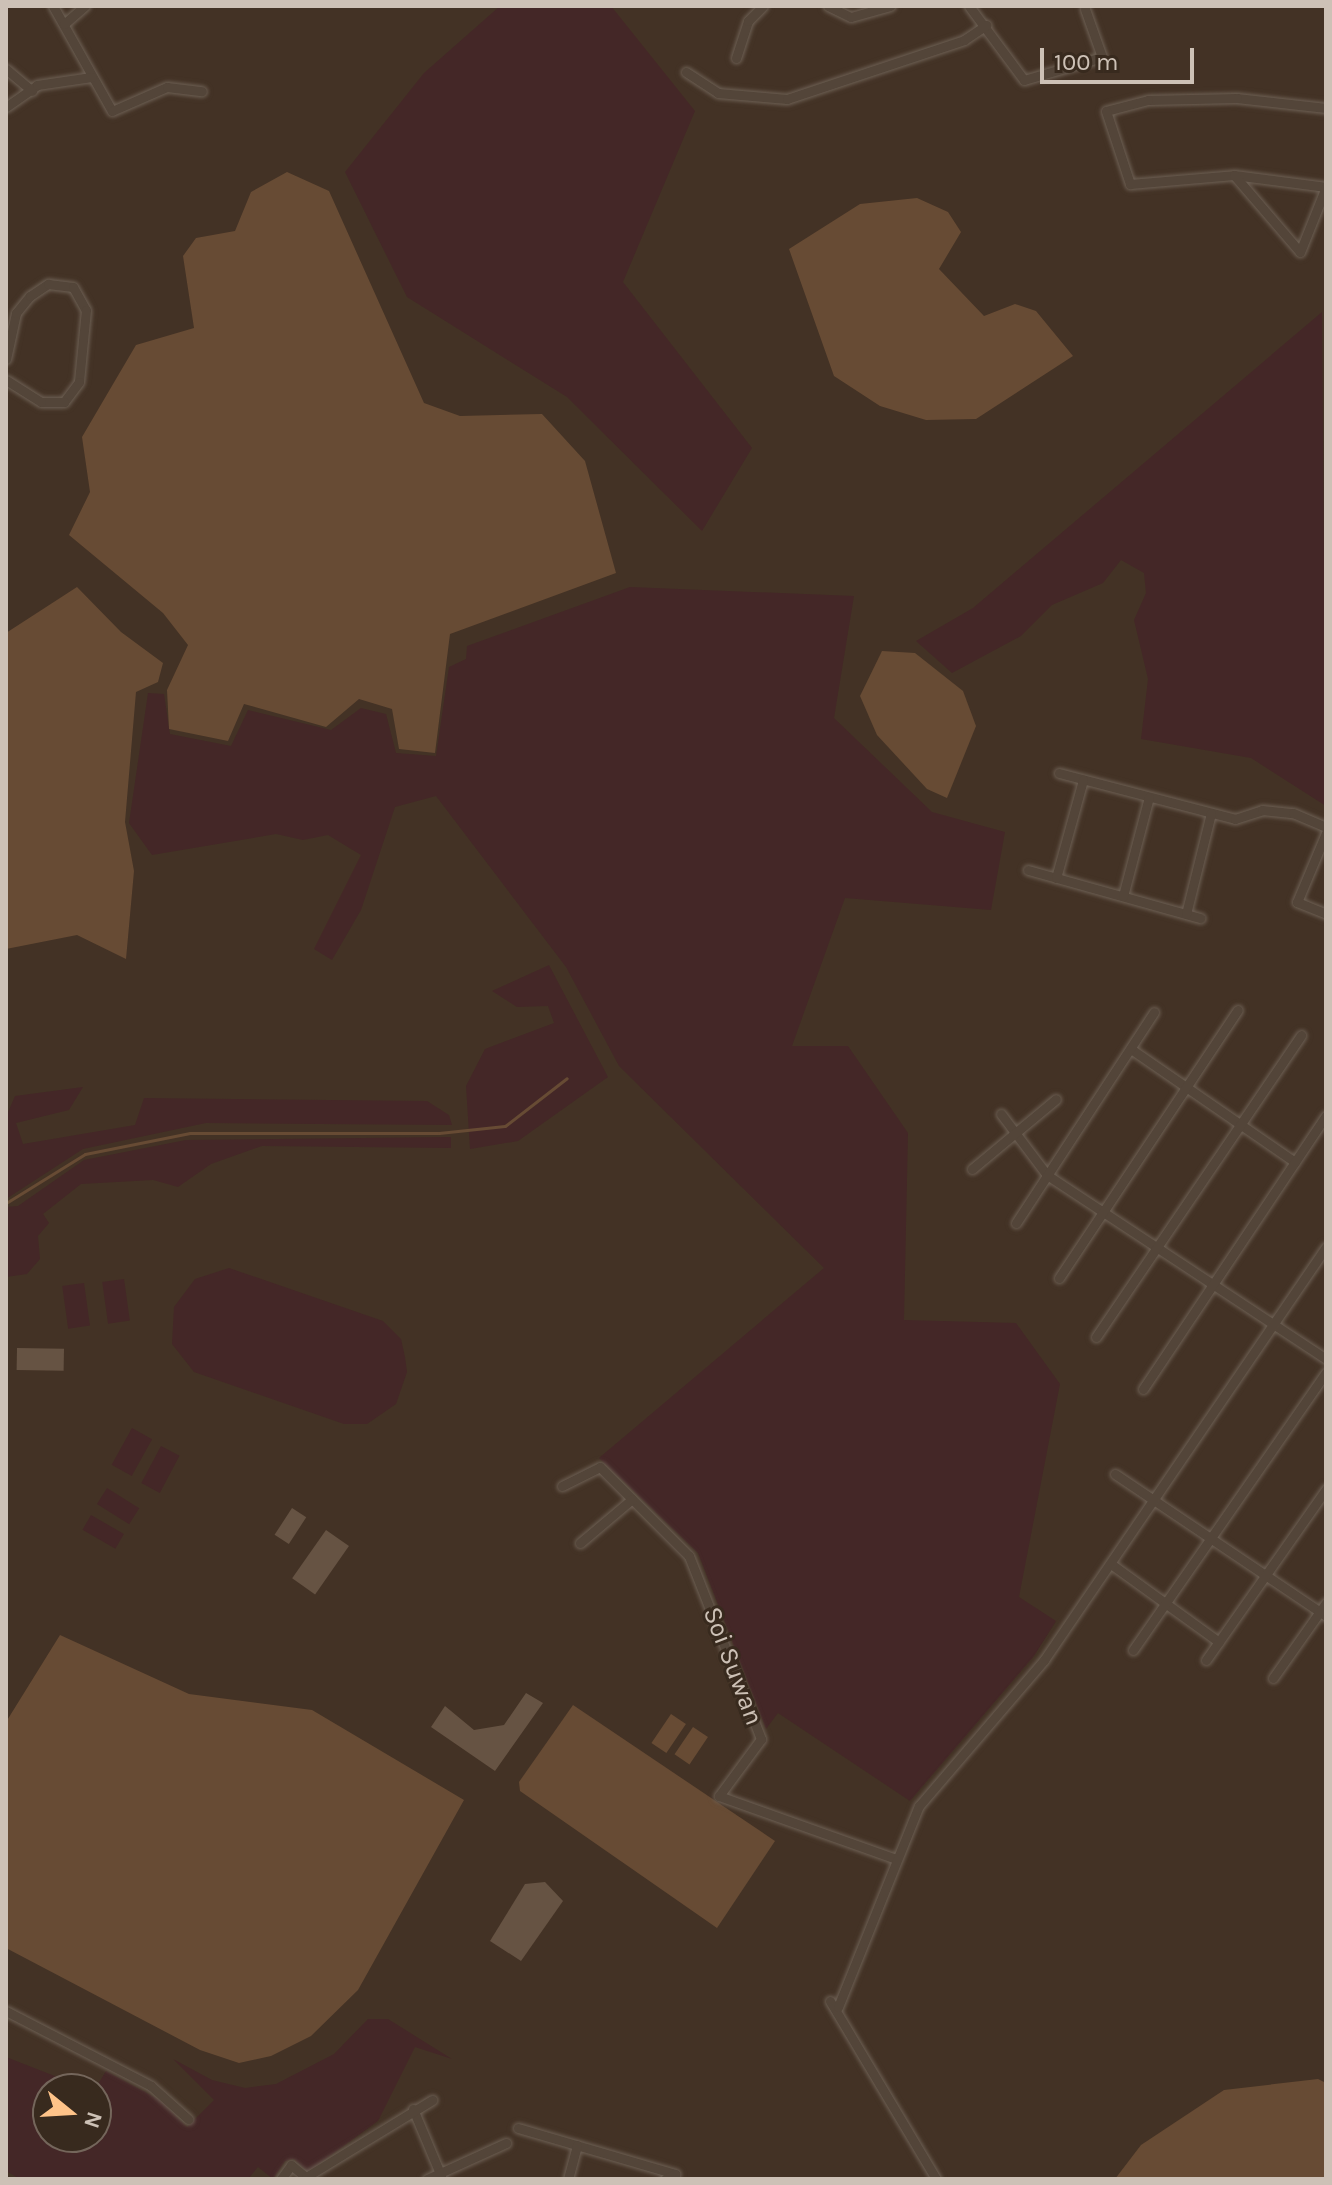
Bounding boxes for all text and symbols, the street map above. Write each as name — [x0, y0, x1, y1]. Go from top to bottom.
scale bar — [1044, 32, 1198, 82]
text: 100 m — [1054, 48, 1119, 76]
street label: Soi Suwan — [696, 1602, 770, 1730]
north arrow — [32, 2073, 112, 2153]
text: N — [78, 2108, 108, 2131]

